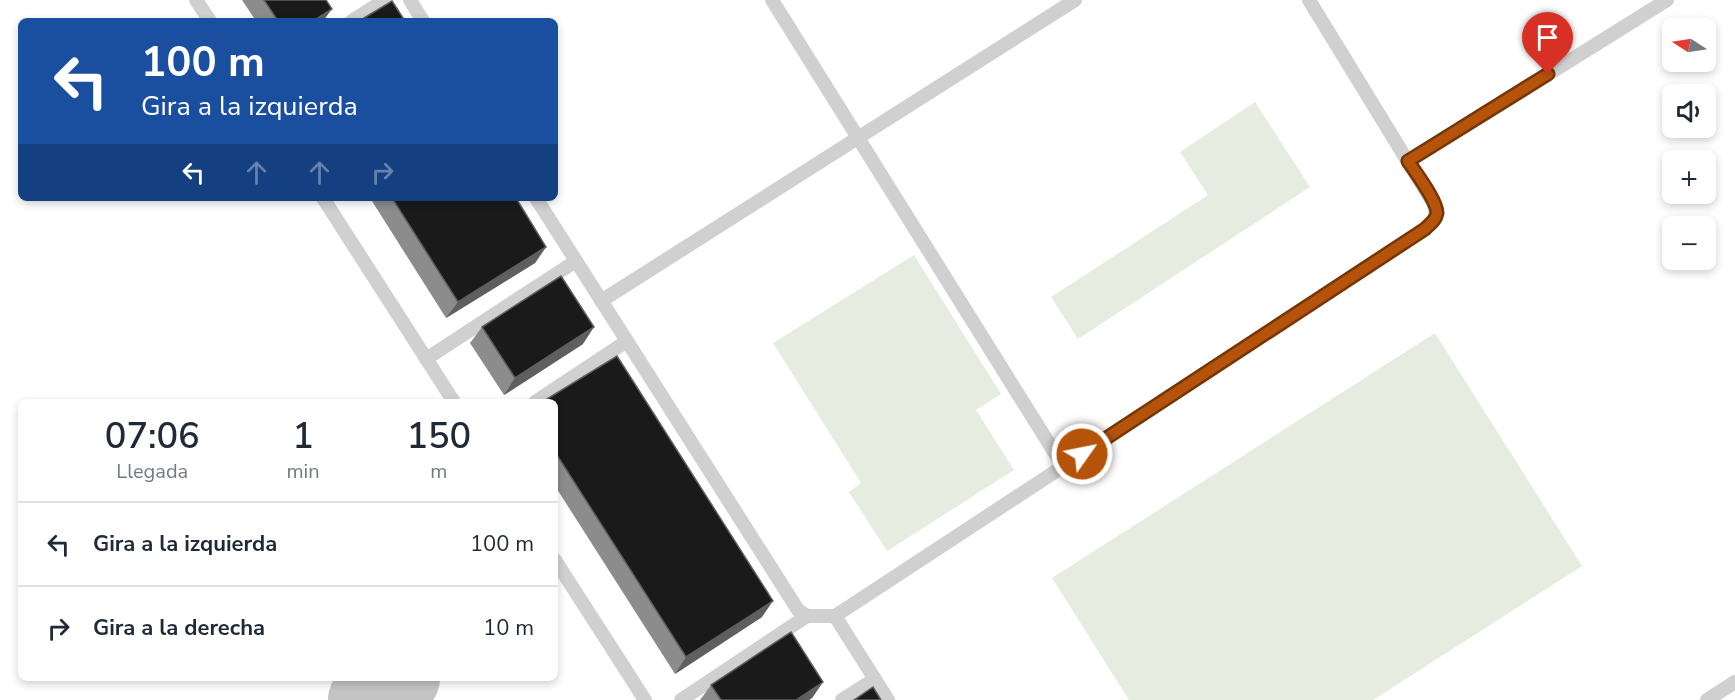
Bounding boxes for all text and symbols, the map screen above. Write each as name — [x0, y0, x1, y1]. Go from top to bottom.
pin — [1522, 12, 1573, 74]
north arrow — [1662, 18, 1716, 72]
map controls — [1662, 18, 1716, 270]
icon: arrive — [1531, 21, 1564, 54]
text: 100 m — [141, 34, 265, 91]
icon: left — [42, 42, 120, 120]
button: sound — [1662, 84, 1716, 138]
text: Gira a la izquierda — [141, 88, 358, 125]
button: + — [1662, 150, 1716, 204]
icon: left — [177, 156, 210, 189]
icon: ahead — [240, 156, 273, 189]
icon: ahead — [303, 156, 336, 189]
icon: right — [366, 156, 399, 189]
button: − — [1662, 216, 1716, 270]
text: 07:06 — [105, 412, 200, 461]
text: 1 — [292, 412, 314, 461]
text: 150 — [406, 412, 471, 461]
position arrow — [1050, 422, 1114, 486]
text: Llegada — [116, 458, 188, 485]
text: min — [287, 458, 320, 485]
text: m — [430, 458, 447, 485]
icon: left — [42, 528, 75, 561]
text: Gira a la izquierda — [93, 529, 277, 559]
text: 100 m — [470, 529, 534, 559]
icon: right — [42, 612, 75, 645]
text: Gira a la derecha — [93, 613, 265, 643]
text: 10 m — [483, 613, 534, 643]

